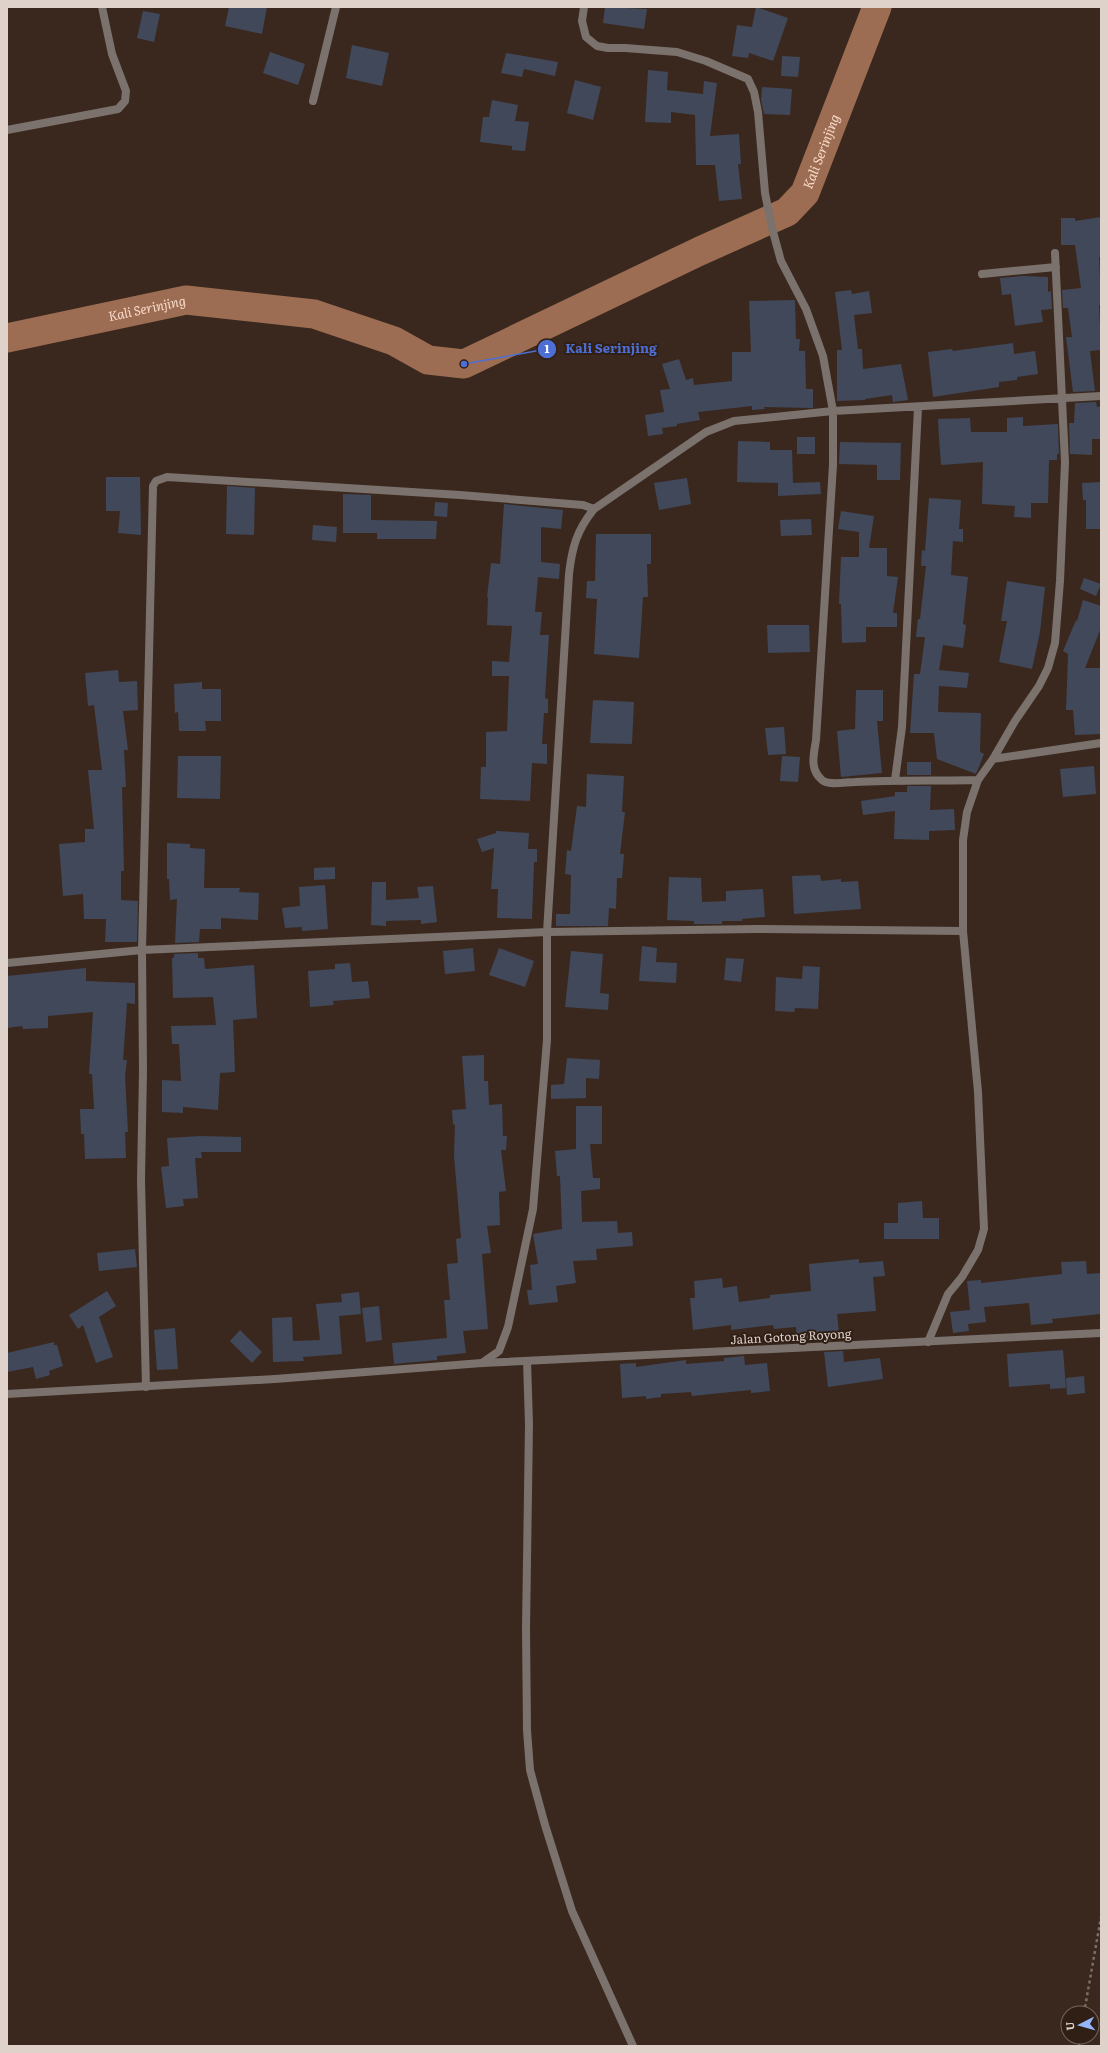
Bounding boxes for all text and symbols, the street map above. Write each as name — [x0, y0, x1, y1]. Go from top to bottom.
water label: Kali Serinjing — [798, 111, 844, 191]
water label: Kali Serinjing — [106, 290, 187, 325]
callout: Kali Serinjing — [537, 336, 665, 361]
text: Kali Serinjing — [565, 338, 657, 357]
text: 1 — [545, 339, 550, 357]
street label: Jalan Gotong Royong — [730, 1324, 852, 1348]
north arrow — [1060, 2005, 1100, 2045]
text: U — [1061, 2021, 1077, 2031]

